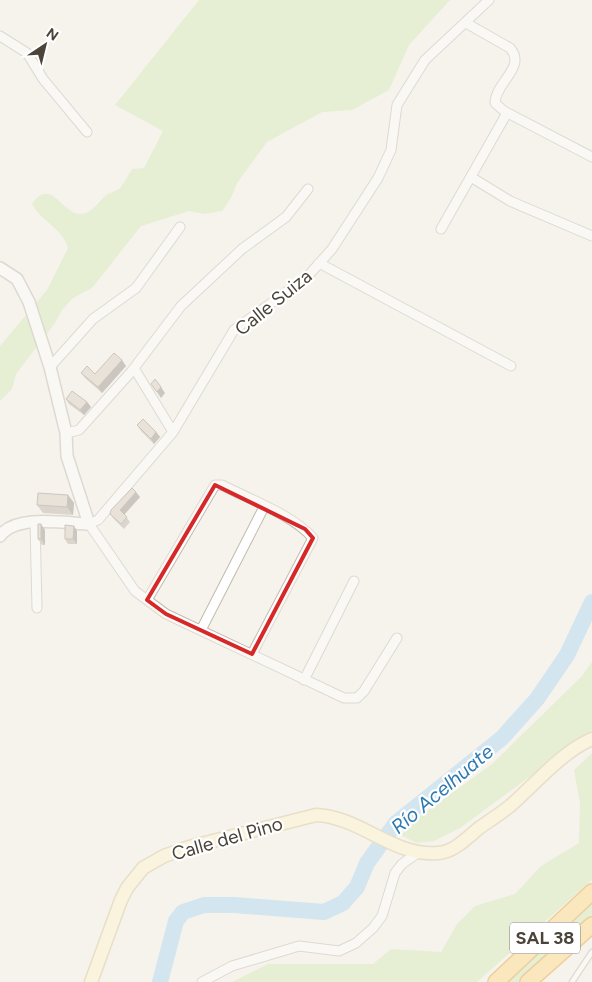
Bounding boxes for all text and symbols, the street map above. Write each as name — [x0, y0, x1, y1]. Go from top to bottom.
north arrow — [20, 20, 70, 70]
text: N — [43, 25, 61, 45]
street label: Calle Suiza — [230, 264, 317, 340]
water label: Río Acelhuate — [386, 739, 498, 839]
street label: Calle del Pino — [169, 812, 285, 865]
road number: SAL 38 — [510, 922, 580, 954]

